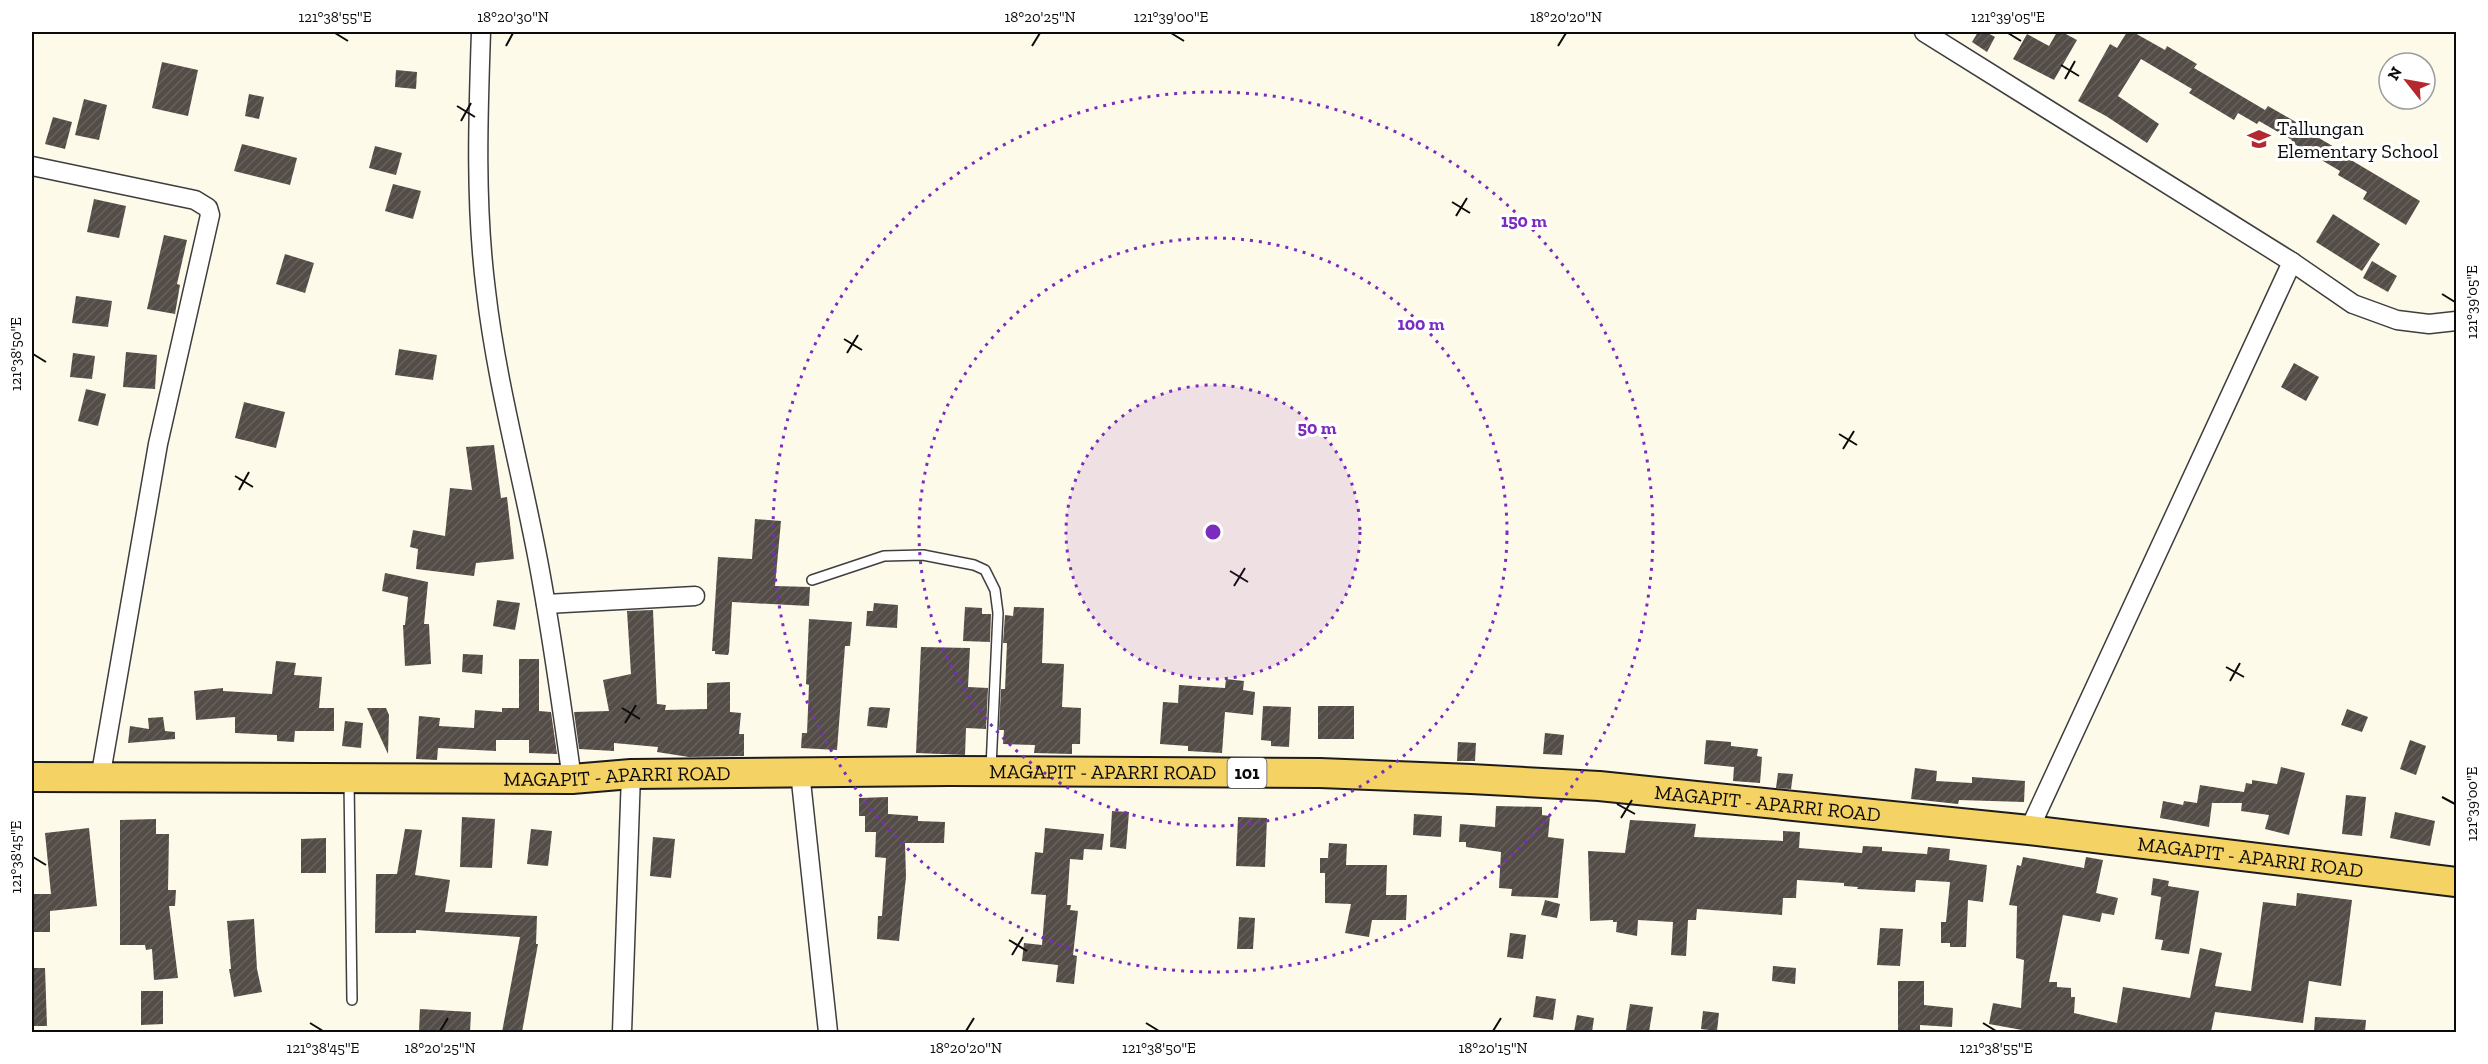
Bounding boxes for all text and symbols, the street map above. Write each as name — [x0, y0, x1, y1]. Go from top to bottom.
text: 121°38'55"E — [299, 8, 372, 26]
text: 18°20'30"N — [477, 8, 549, 26]
text: 18°20'25"N — [1004, 8, 1076, 26]
text: 121°39'00"E — [1134, 8, 1209, 26]
text: 18°20'20"N — [1530, 8, 1602, 26]
text: 121°39'05"E — [1971, 8, 2045, 26]
north arrow — [2377, 51, 2437, 111]
text: N — [2383, 63, 2406, 84]
place label: Tallungan Elementary School — [2277, 116, 2438, 163]
school or university icon: Tallungan Elementary School — [2246, 126, 2272, 152]
text: 150 m — [1501, 210, 1547, 232]
text: 121°39'05"E — [2463, 265, 2481, 339]
text: 100 m — [1397, 313, 1445, 335]
text: 121°38'50"E — [7, 317, 25, 391]
text: 50 m — [1298, 417, 1337, 439]
centre of rings — [1203, 522, 1223, 542]
road number: 101 — [1228, 758, 1266, 788]
street label: MAGAPIT - APARRI ROAD — [989, 759, 1217, 784]
street label: MAGAPIT - APARRI ROAD — [503, 761, 731, 791]
text: 121°39'00"E — [2463, 766, 2481, 841]
street label: MAGAPIT - APARRI ROAD — [1653, 780, 1882, 827]
text: 121°38'45"E — [7, 820, 25, 893]
street label: MAGAPIT - APARRI ROAD — [2136, 831, 2365, 883]
text: 121°38'45"E — [287, 1039, 360, 1057]
text: 18°20'25"N — [404, 1039, 476, 1057]
text: 18°20'20"N — [930, 1039, 1002, 1057]
text: 121°38'50"E — [1122, 1039, 1196, 1057]
text: 18°20'15"N — [1458, 1039, 1528, 1057]
text: 121°38'55"E — [1960, 1039, 2033, 1057]

